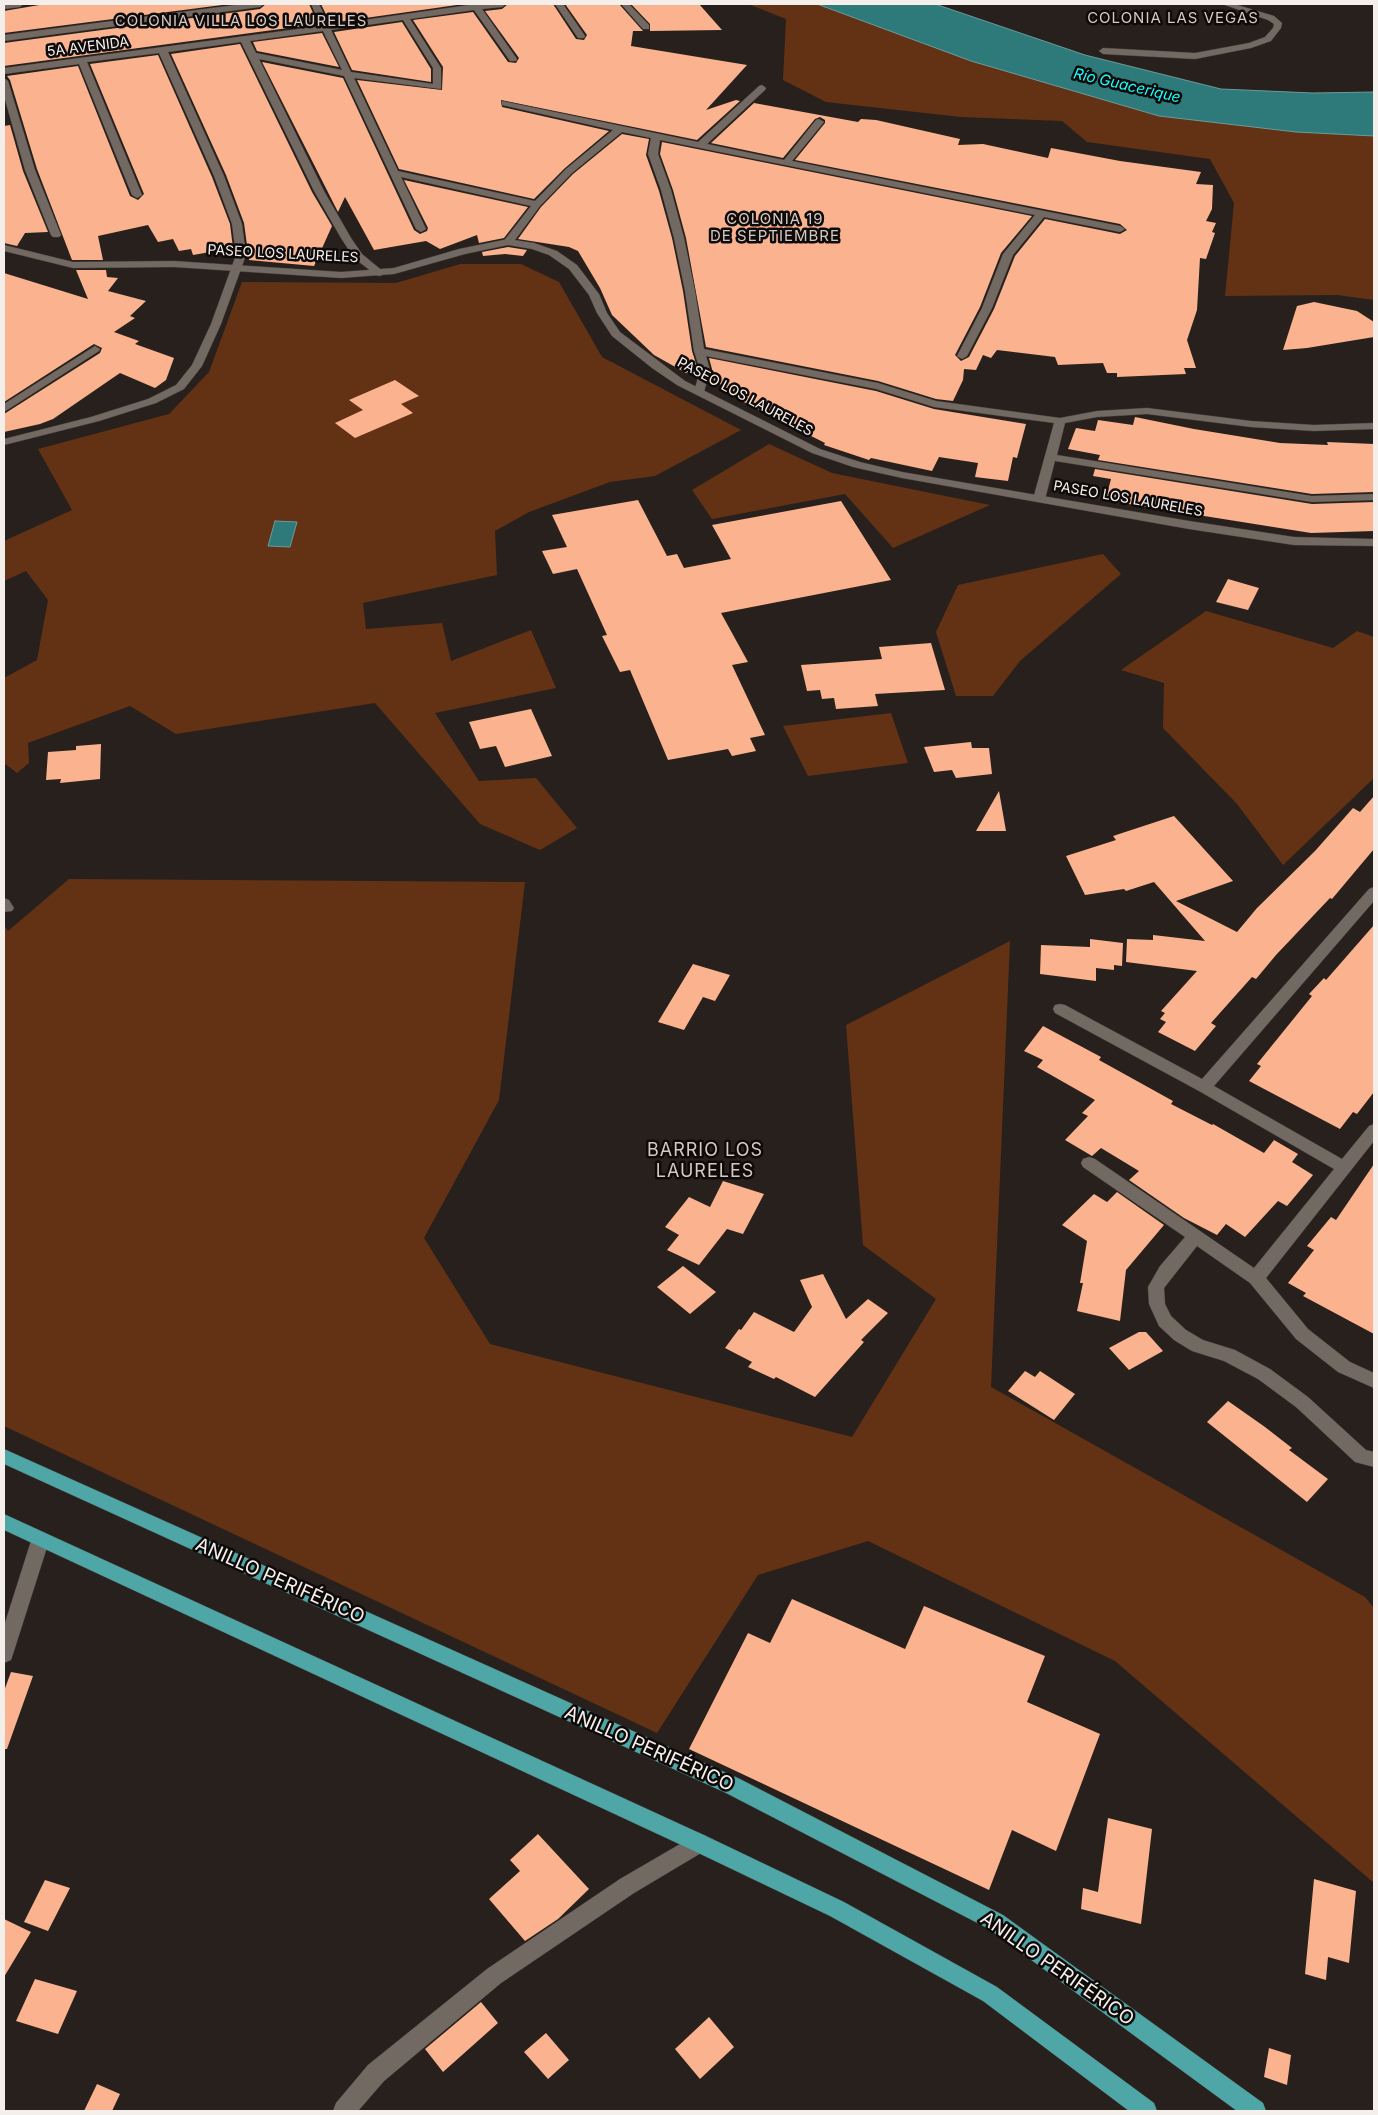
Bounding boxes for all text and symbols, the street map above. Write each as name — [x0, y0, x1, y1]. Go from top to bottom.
district label: COLONIA LAS VEGAS — [1085, 9, 1261, 27]
district label: COLONIA VILLA LOS LAURELES — [111, 12, 371, 30]
street label: 5A AVENIDA — [46, 34, 130, 60]
water label: Río Guacerique — [1072, 65, 1182, 107]
district label: COLONIA 19 DE SEPTIEMBRE — [708, 210, 842, 245]
street label: PASEO LOS LAURELES — [207, 242, 359, 266]
street label: PASEO LOS LAURELES — [674, 354, 816, 440]
street label: PASEO LOS LAURELES — [1052, 478, 1204, 520]
district label: BARRIO LOS LAURELES — [646, 1140, 764, 1182]
street label: ANILLO PERIFÉRICO — [192, 1533, 368, 1629]
street label: ANILLO PERIFÉRICO — [561, 1701, 737, 1797]
street label: ANILLO PERIFÉRICO — [976, 1907, 1138, 2031]

